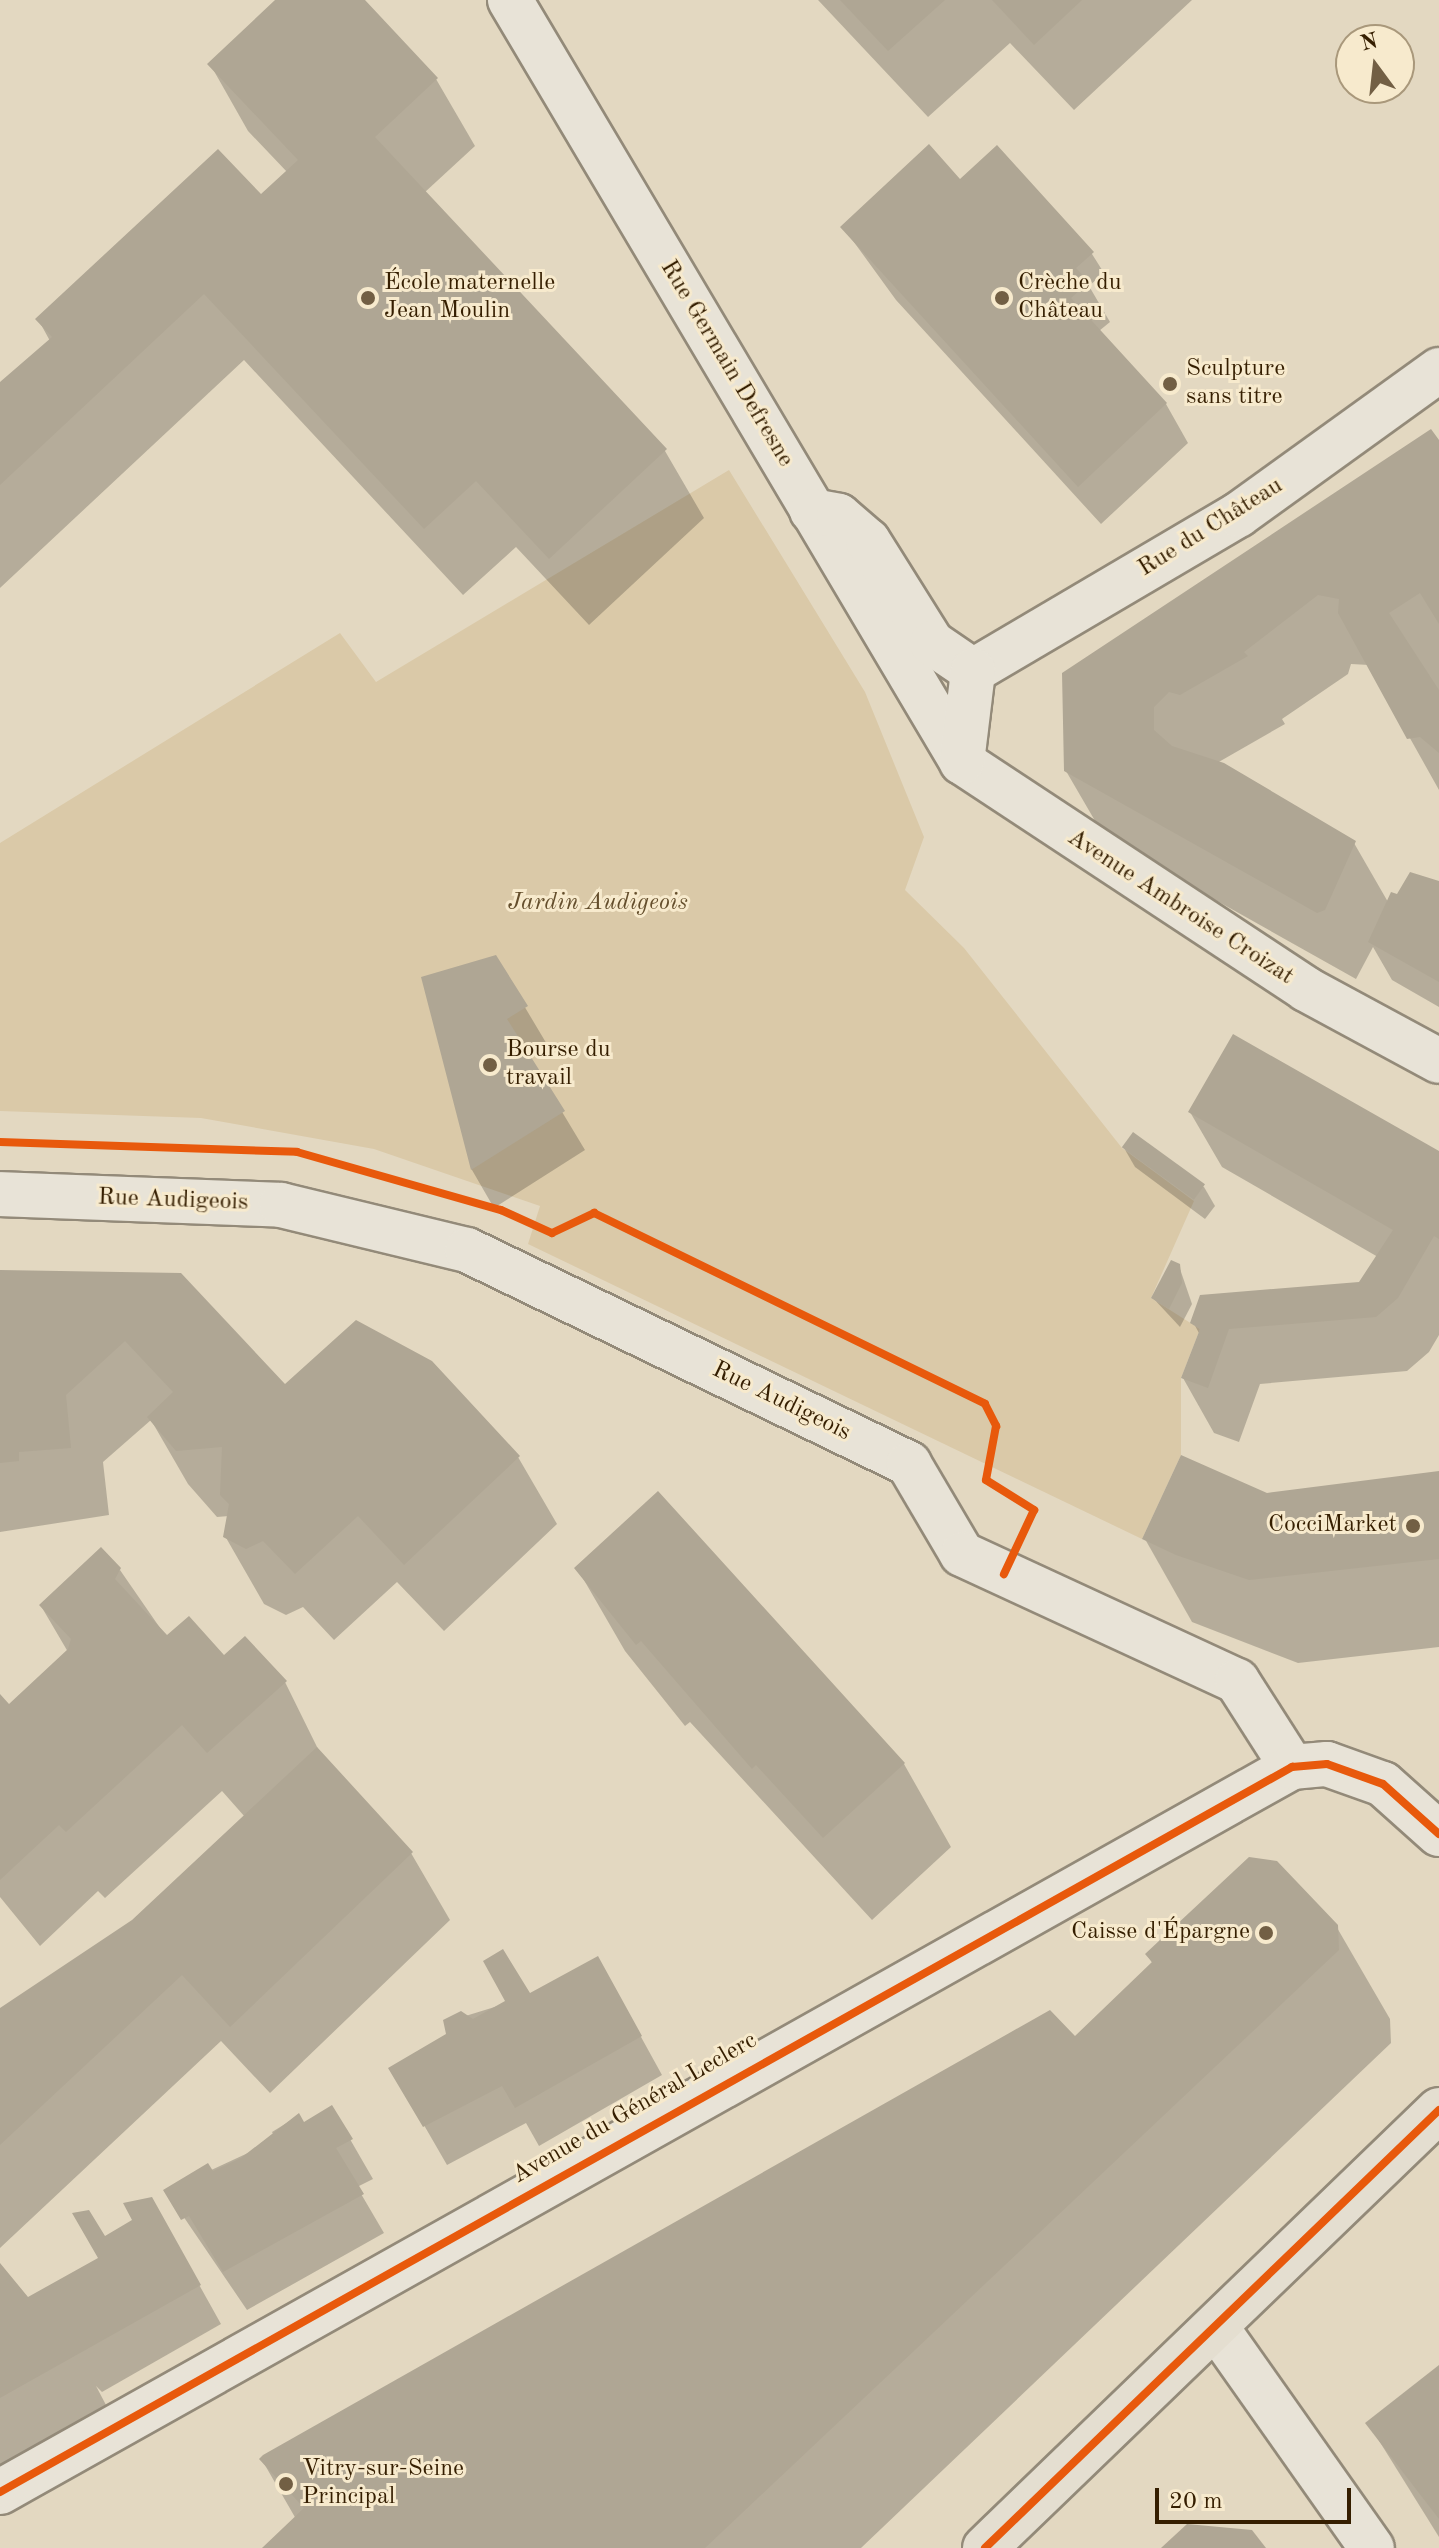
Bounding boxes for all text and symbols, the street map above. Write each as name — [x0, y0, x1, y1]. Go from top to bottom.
north arrow — [1335, 24, 1415, 104]
text: N — [1358, 30, 1380, 56]
street label: Rue Germain Defresne — [653, 255, 799, 473]
place label: École maternelle Jean Moulin — [384, 270, 555, 326]
place label: Crèche du Château — [1018, 270, 1122, 326]
marker: École maternelle Jean Moulin — [359, 289, 377, 307]
marker: Crèche du Château — [993, 289, 1011, 307]
place label: Sculpture sans titre — [1186, 356, 1285, 412]
marker: Sculpture sans titre — [1161, 375, 1179, 393]
street label: Rue du Château — [1133, 472, 1289, 584]
street label: Avenue Ambroise Croizat — [1061, 824, 1299, 992]
park label: Jardin Audigeois — [508, 890, 688, 918]
place label: Bourse du travail — [506, 1037, 611, 1093]
marker: Bourse du travail — [481, 1056, 499, 1074]
street label: Rue Audigeois — [97, 1184, 249, 1218]
street label: Rue Audigeois — [707, 1356, 855, 1448]
place label: CocciMarket — [1268, 1512, 1397, 1540]
marker: CocciMarket — [1404, 1517, 1422, 1535]
place label: Caisse d'Épargne — [1071, 1919, 1250, 1947]
marker: Caisse d'Épargne — [1257, 1924, 1275, 1942]
street label: Avenue du Général Leclerc — [508, 2027, 762, 2191]
place label: Vitry-sur-Seine Principal — [302, 2456, 464, 2512]
scale bar — [1159, 2472, 1355, 2522]
marker: Vitry-sur-Seine Principal — [277, 2475, 295, 2493]
text: 20 m — [1169, 2490, 1223, 2514]

